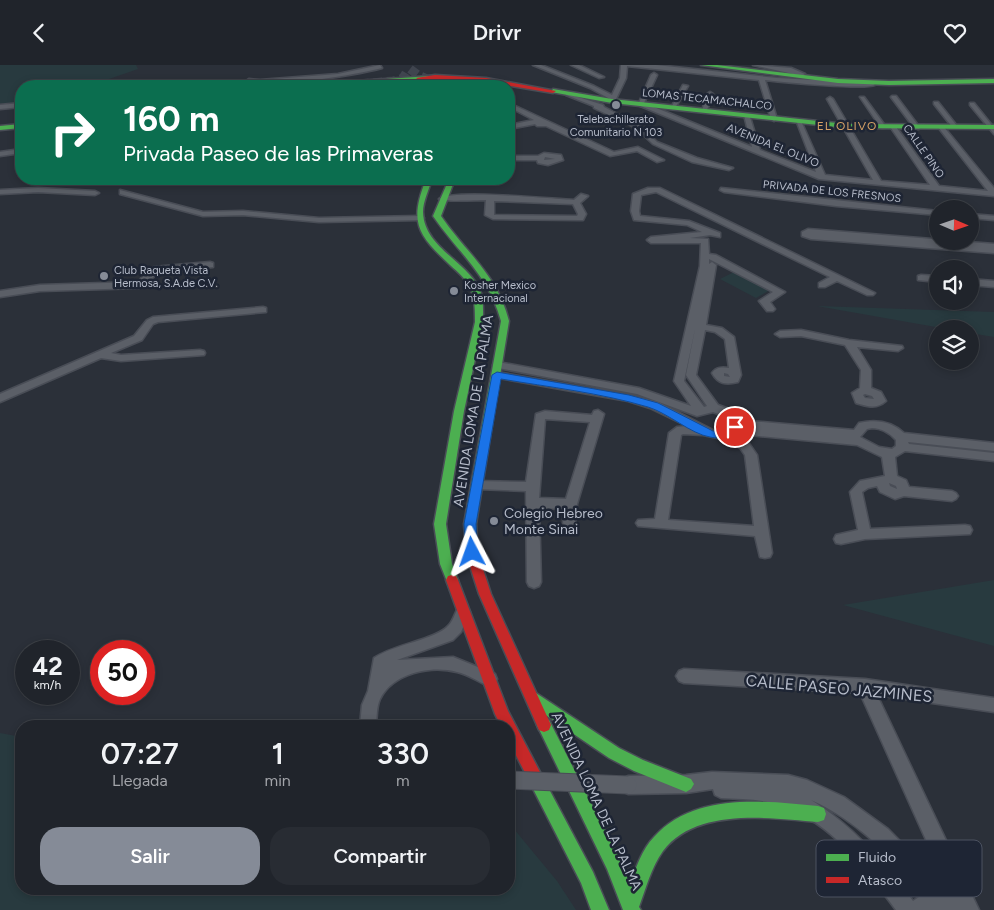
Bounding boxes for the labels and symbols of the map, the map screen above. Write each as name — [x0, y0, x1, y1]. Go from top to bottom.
street label: LOMAS TECAMACHALCO — [641, 86, 773, 113]
marker: Telebachillerato Comunitario N 103 — [610, 99, 622, 111]
place label: Telebachillerato Comunitario N 103 — [570, 113, 662, 139]
district label: EL OLIVO — [817, 119, 877, 133]
street label: AVENIDA EL OLIVO — [725, 121, 821, 170]
street label: CALLE PINO — [900, 122, 947, 181]
street label: PRIVADA DE LOS FRESNOS — [762, 178, 902, 205]
north arrow — [929, 200, 979, 250]
place label: Club Raqueta Vista Hermosa, S.A.de C.V. — [114, 264, 218, 290]
marker: Club Raqueta Vista Hermosa, S.A.de C.V. — [98, 270, 110, 282]
place label: Kosher Mexico Internacional — [464, 279, 536, 305]
marker: Kosher Mexico Internacional — [448, 285, 460, 297]
street label: AVENIDA LOMA DE LA PALMA — [450, 313, 497, 508]
pin — [714, 406, 756, 448]
place label: Colegio Hebreo Monte Sinai — [504, 505, 603, 538]
marker: Colegio Hebreo Monte Sinai — [488, 515, 500, 527]
position arrow — [445, 525, 497, 577]
speed limit sign: 50 — [90, 640, 155, 705]
street label: CALLE PASEO JAZMINES — [745, 671, 933, 706]
street label: AVENIDA LOMA DE LA PALMA — [548, 709, 646, 893]
legend — [816, 840, 982, 897]
text: Fluido — [858, 849, 896, 866]
text: Atasco — [858, 872, 902, 889]

